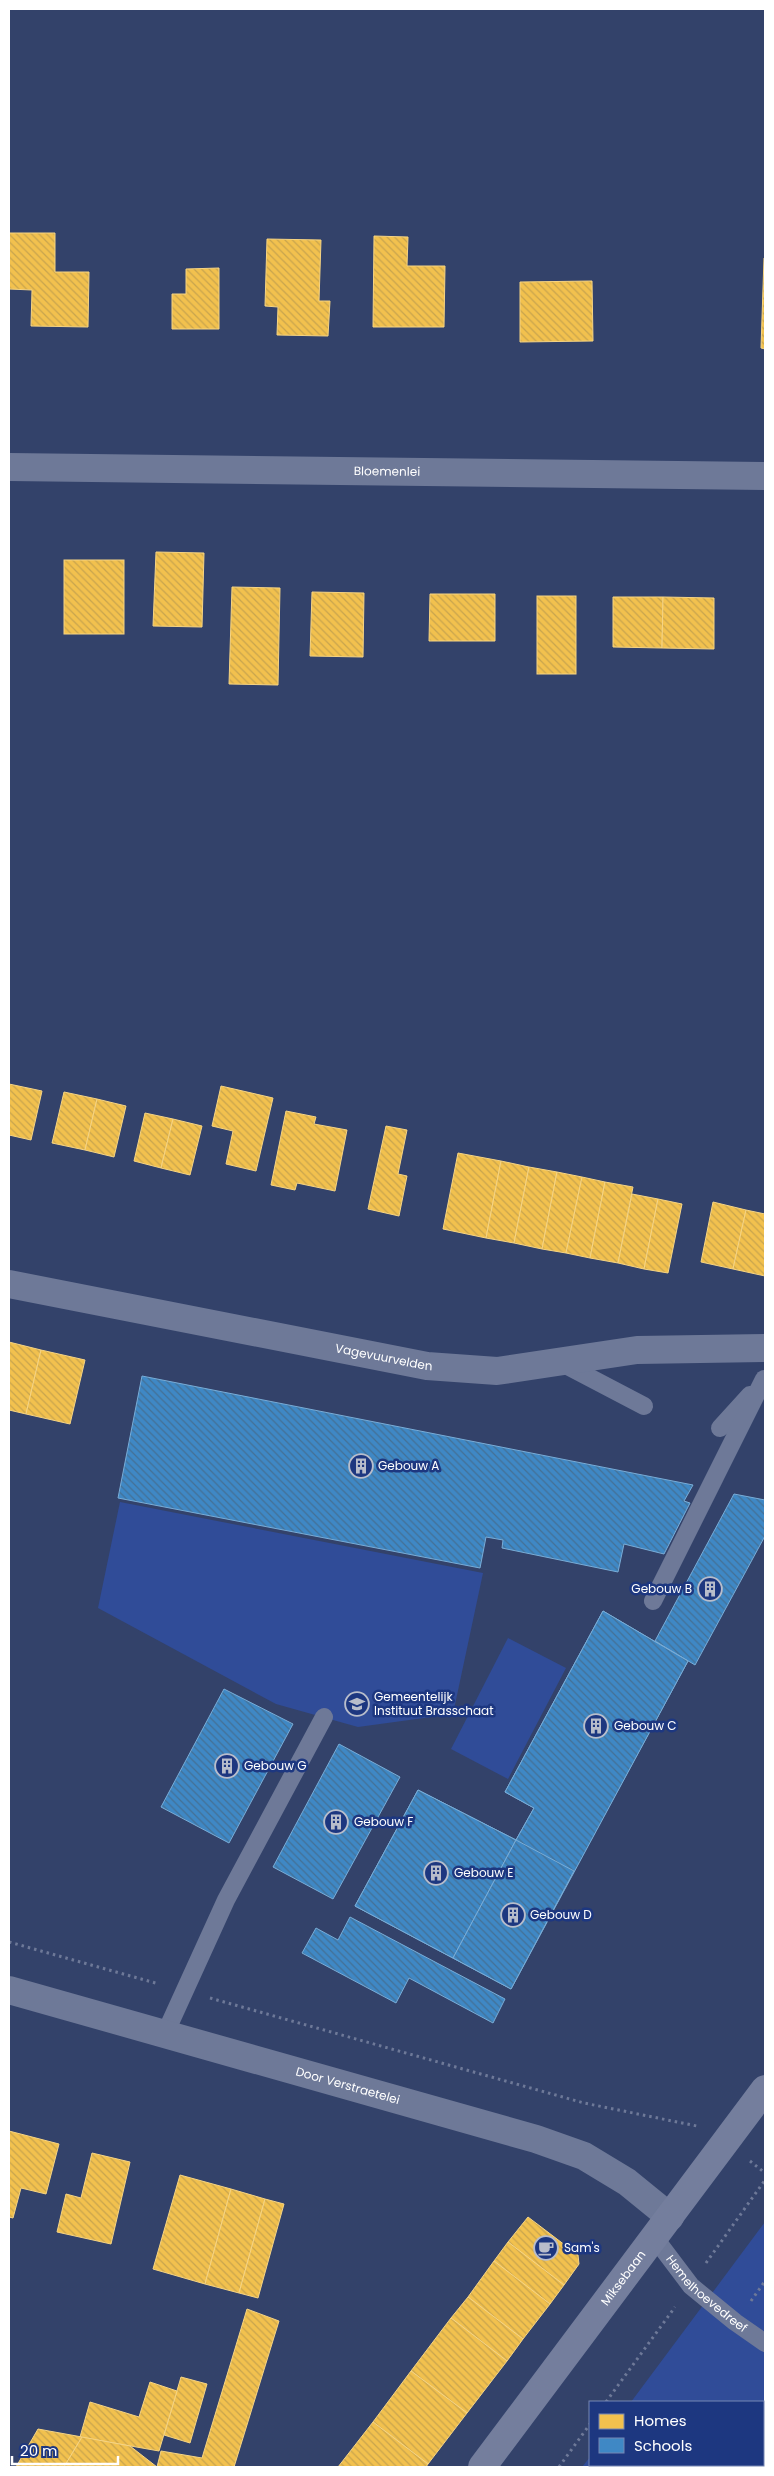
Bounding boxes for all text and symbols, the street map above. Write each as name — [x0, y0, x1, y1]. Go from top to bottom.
street label: Bloemenlei — [354, 462, 420, 480]
street label: Vagevuurvelden — [334, 1339, 433, 1374]
building icon: Gebouw A — [348, 1453, 374, 1479]
place label: Gebouw A — [378, 1457, 439, 1474]
building icon: Gebouw B — [697, 1576, 723, 1602]
place label: Gebouw B — [631, 1580, 692, 1597]
place label: Gemeentelijk Instituut Brasschaat — [374, 1688, 494, 1719]
school or university icon: Gemeentelijk Instituut Brasschaat — [344, 1691, 370, 1717]
building icon: Gebouw C — [583, 1713, 609, 1739]
place label: Gebouw C — [614, 1717, 677, 1734]
building icon: Gebouw G — [214, 1753, 240, 1779]
place label: Gebouw G — [244, 1757, 307, 1774]
building icon: Gebouw F — [323, 1809, 349, 1835]
place label: Gebouw F — [354, 1813, 413, 1830]
building icon: Gebouw E — [423, 1860, 449, 1886]
place label: Gebouw E — [454, 1864, 513, 1881]
building icon: Gebouw D — [500, 1902, 526, 1928]
place label: Gebouw D — [530, 1906, 592, 1923]
street label: Door Verstraetelei — [294, 2062, 402, 2108]
cafe icon: Sam's — [533, 2235, 559, 2261]
place label: Sam's — [564, 2239, 600, 2256]
street label: Miksebaan — [597, 2247, 649, 2309]
street label: Hemelhoevedreef — [662, 2251, 751, 2336]
legend — [589, 2401, 764, 2466]
text: Homes — [634, 2410, 687, 2431]
scale bar — [12, 2434, 119, 2466]
text: Schools — [634, 2435, 692, 2456]
text: 20 m — [20, 2440, 58, 2461]

